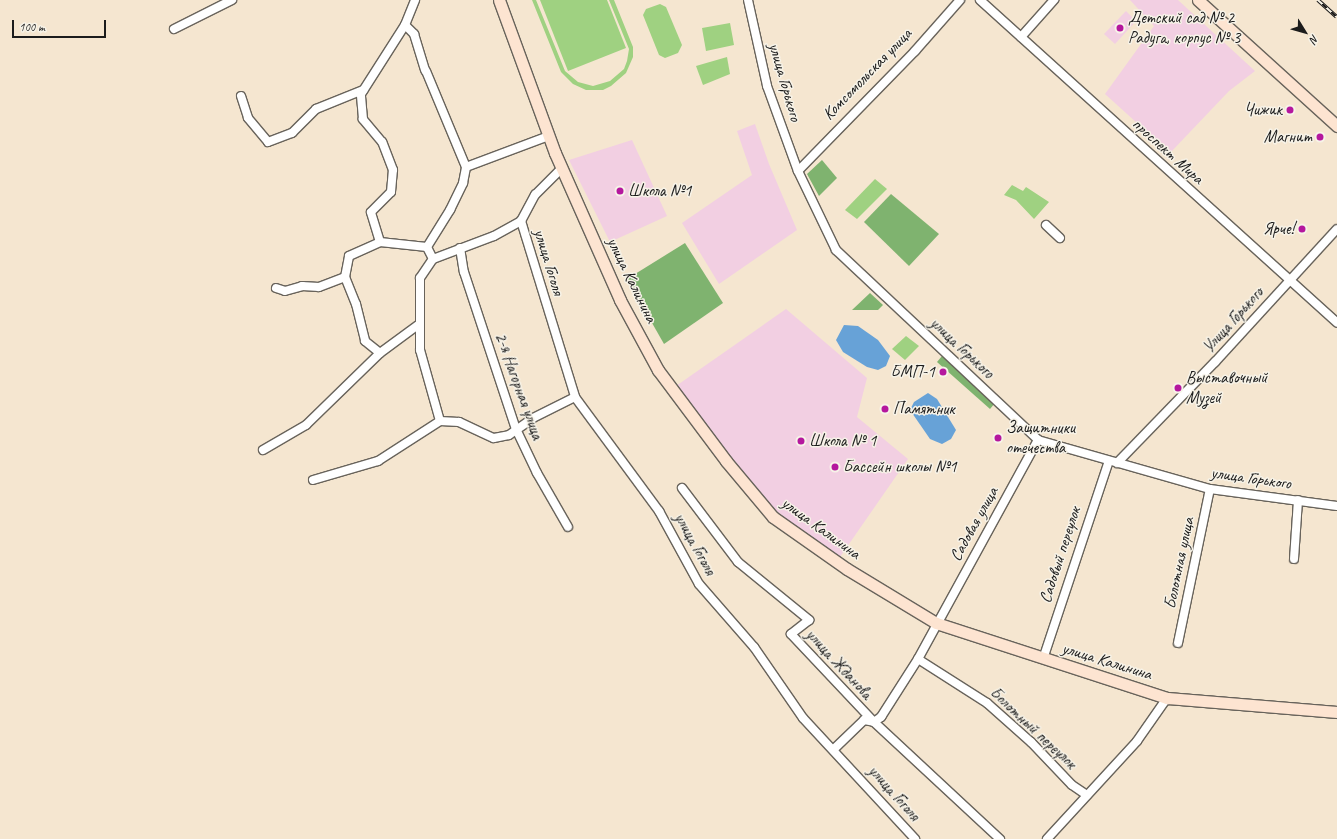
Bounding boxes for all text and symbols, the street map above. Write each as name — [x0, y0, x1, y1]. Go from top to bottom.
place label: Детский сад № 2 Радуга, корпус № 3 — [1128, 8, 1240, 48]
scale bar — [14, 12, 108, 38]
north arrow — [1285, 12, 1325, 52]
text: 100 m — [19, 19, 45, 35]
street label: Комсомольская улица — [817, 23, 917, 125]
marker: Детский сад № 2 Радуга, корпус № 3 — [1115, 23, 1125, 33]
text: N — [1307, 32, 1322, 46]
street label: улица Горького — [764, 41, 806, 123]
place label: Чижик — [1244, 100, 1282, 120]
marker: Чижик — [1285, 105, 1295, 115]
street label: проспект Мира — [1128, 114, 1208, 188]
place label: Магнит — [1264, 127, 1312, 147]
marker: Магнит — [1315, 132, 1325, 142]
place label: Школа №1 — [628, 181, 691, 201]
marker: Школа №1 — [615, 186, 625, 196]
place label: Ярче! — [1263, 219, 1294, 239]
marker: Ярче! — [1297, 224, 1307, 234]
street label: улица Гоголя — [529, 227, 569, 297]
street label: улица Калинина — [602, 234, 662, 326]
street label: Улица Горького — [1198, 283, 1268, 357]
street label: улица Горького — [926, 313, 998, 383]
street label: 2-я Нагорная улица — [490, 329, 548, 443]
place label: БМП-1 — [891, 362, 935, 382]
marker: БМП-1 — [938, 367, 948, 377]
place label: Выставочный Музей — [1186, 368, 1267, 408]
marker: Выставочный Музей — [1173, 383, 1183, 393]
place label: Памятник — [893, 399, 955, 419]
marker: Памятник — [880, 404, 890, 414]
place label: Защитники отечества — [1006, 418, 1075, 458]
place label: Школа № 1 — [809, 431, 876, 451]
marker: Защитники отечества — [993, 433, 1003, 443]
marker: Школа № 1 — [796, 436, 806, 446]
place label: Бассейн школы №1 — [843, 457, 957, 477]
marker: Бассейн школы №1 — [830, 462, 840, 472]
street label: улица Горького — [1210, 462, 1292, 494]
street label: Садовая улица — [945, 483, 1003, 565]
street label: улица Калинина — [777, 492, 865, 564]
street label: Садовый переулок — [1035, 504, 1085, 606]
street label: улица Гоголя — [670, 510, 720, 578]
street label: Болотная улица — [1159, 515, 1199, 611]
street label: улица Жданова — [801, 624, 877, 704]
street label: улица Калинина — [1059, 638, 1155, 684]
street label: Болотный переулок — [985, 683, 1081, 773]
street label: улица Гоголя — [864, 761, 924, 825]

